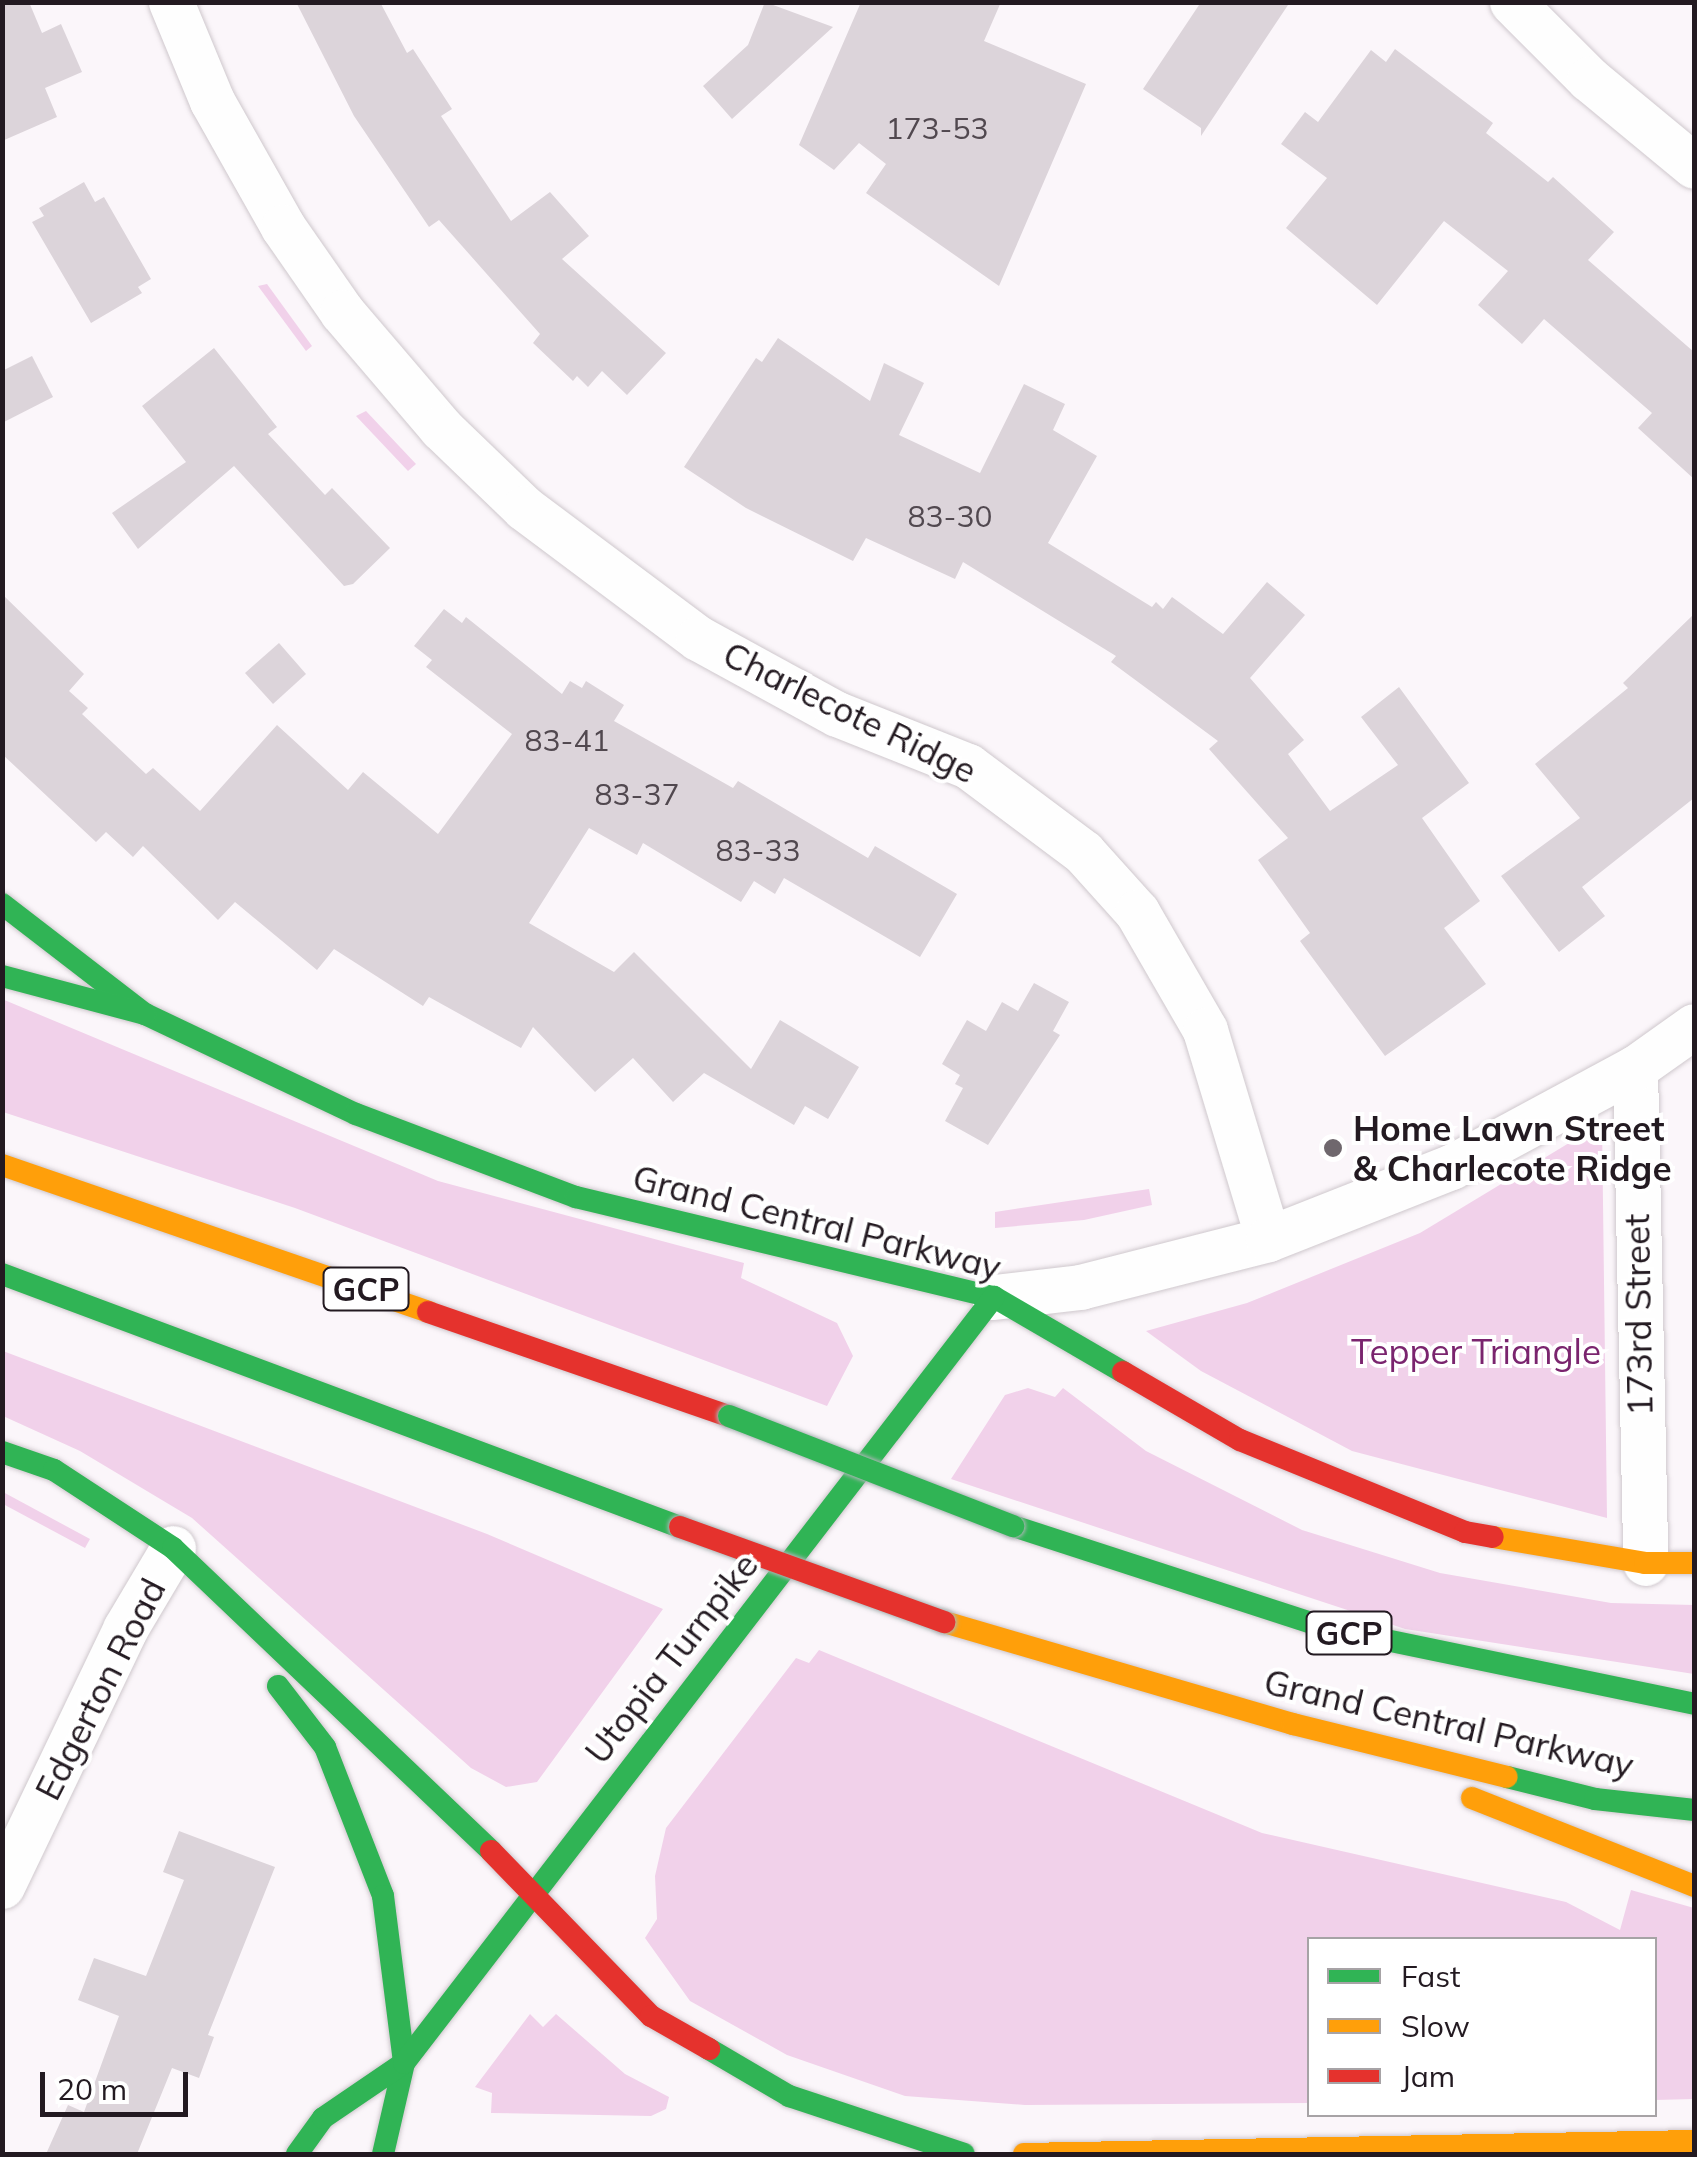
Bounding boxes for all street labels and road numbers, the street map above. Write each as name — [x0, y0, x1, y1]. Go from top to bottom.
street label: Charlecote Ridge — [717, 633, 983, 791]
street label: Grand Central Parkway — [629, 1156, 1005, 1288]
street label: 173rd Street — [1615, 1213, 1661, 1417]
road number: GCP — [321, 1262, 411, 1316]
street label: Utopia Turnpike — [576, 1545, 766, 1771]
street label: Edgerton Road — [26, 1571, 174, 1807]
road number: GCP — [1304, 1606, 1394, 1660]
street label: Grand Central Parkway — [1260, 1660, 1638, 1786]

